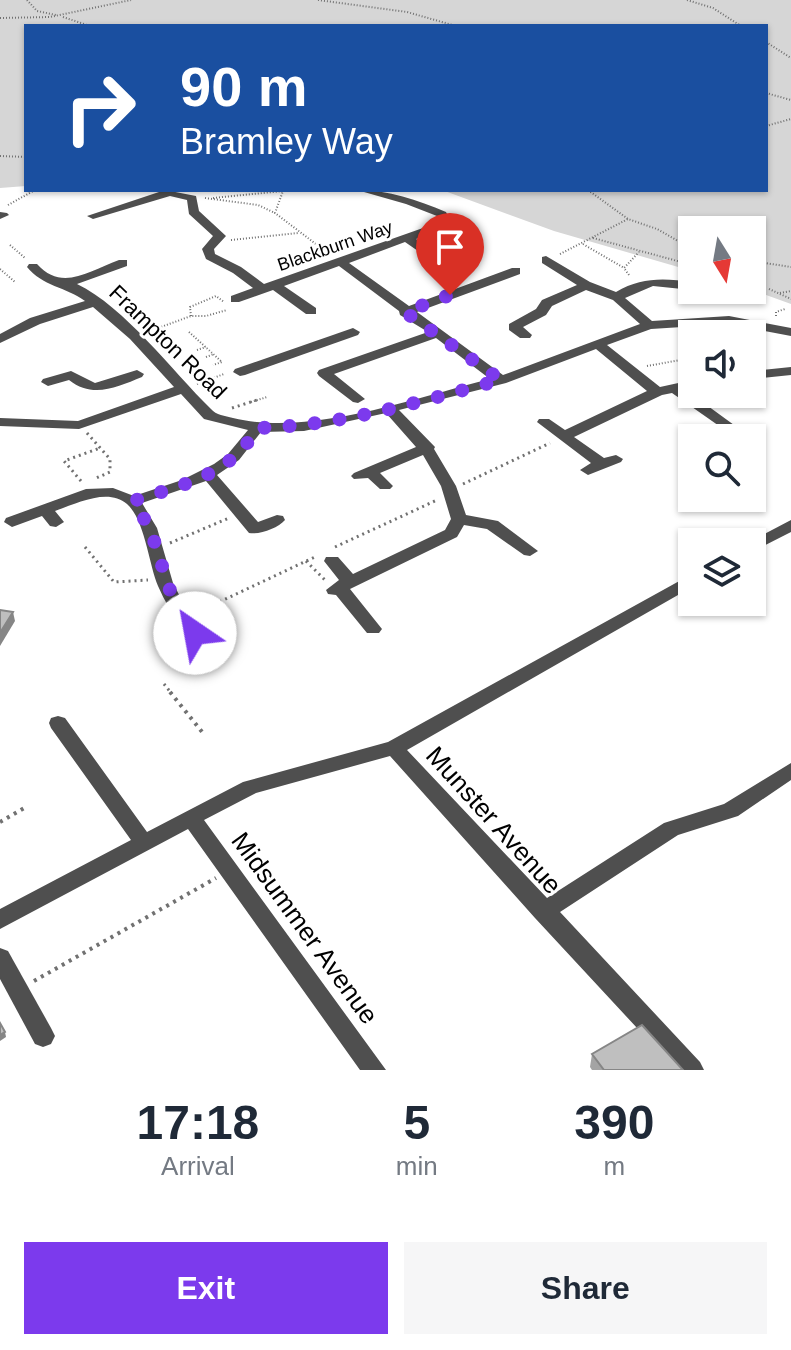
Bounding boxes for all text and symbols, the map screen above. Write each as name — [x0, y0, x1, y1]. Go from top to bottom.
text: 90 m — [180, 55, 308, 118]
icon: right — [48, 56, 152, 160]
text: Bramley Way — [180, 121, 393, 162]
pin — [416, 213, 484, 295]
north arrow — [678, 216, 766, 304]
map controls — [678, 216, 766, 616]
street label: Blackburn Way — [275, 217, 395, 275]
icon: arrive — [428, 225, 472, 269]
street label: Frampton Road — [104, 280, 232, 404]
button: sound — [678, 320, 766, 408]
button: search — [678, 424, 766, 512]
button: layers — [678, 528, 766, 616]
position arrow — [153, 591, 237, 675]
street label: Munster Avenue — [420, 740, 568, 900]
street label: Midsummer Avenue — [225, 826, 385, 1030]
text: 17:18 — [137, 1096, 259, 1149]
text: 5 — [403, 1096, 430, 1149]
text: 390 — [574, 1096, 654, 1149]
text: Arrival — [161, 1151, 235, 1181]
text: min — [396, 1151, 438, 1181]
text: m — [604, 1151, 625, 1181]
button: Exit — [24, 1242, 388, 1334]
button: Share — [404, 1242, 767, 1334]

